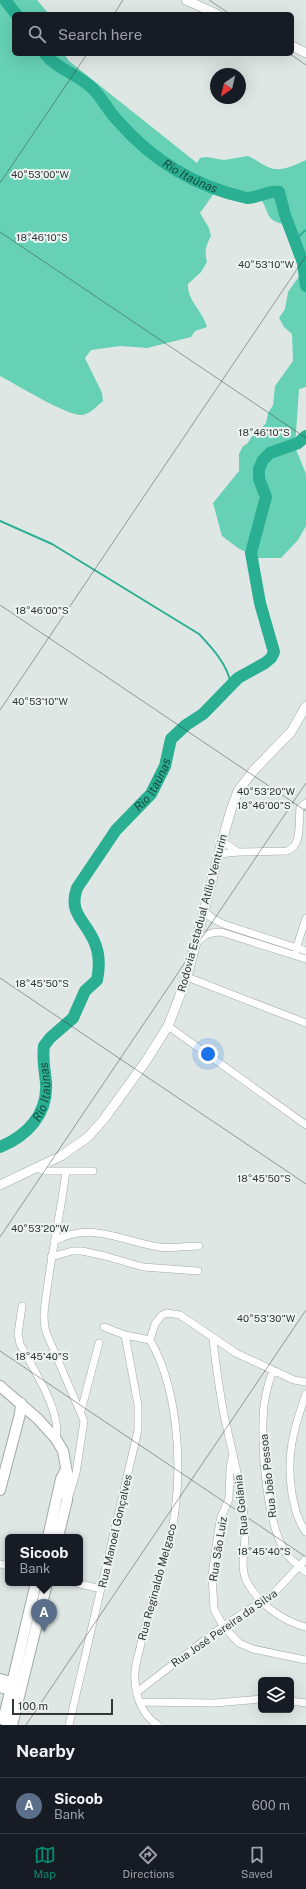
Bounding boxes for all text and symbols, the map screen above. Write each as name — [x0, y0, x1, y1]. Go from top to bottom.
search box — [12, 12, 294, 56]
icon: search — [26, 23, 48, 45]
text: Search here — [58, 26, 142, 43]
north arrow — [210, 68, 246, 104]
water label: Rio Itaúnas — [160, 156, 220, 196]
text: 40°53'00"W — [11, 168, 70, 180]
text: 18°46'10"S — [16, 231, 68, 243]
text: 40°53'10"W — [238, 258, 295, 270]
text: 18°46'10"S — [238, 426, 290, 438]
text: 18°46'00"S — [15, 604, 69, 616]
text: 40°53'10"W — [12, 695, 69, 707]
water label: Rio Itaúnas — [131, 757, 173, 814]
text: 40°53'20"W — [237, 785, 296, 797]
text: 18°46'00"S — [237, 799, 291, 811]
street label: Rodovia Estadual Atílio Venturin — [175, 833, 229, 993]
text: 18°45'50"S — [15, 977, 69, 989]
your location — [198, 1044, 218, 1064]
water label: Rio Itaúnas — [30, 1062, 53, 1124]
text: 18°45'50"S — [237, 1172, 291, 1184]
text: 40°53'20"W — [11, 1222, 70, 1234]
text: 40°53'30"W — [237, 1312, 296, 1324]
text: 18°45'40"S — [15, 1350, 69, 1362]
street label: Rua João Pessoa — [258, 1433, 278, 1519]
street label: Rua Manoel Gonçalves — [96, 1473, 135, 1589]
street label: Rua Goiânia — [232, 1474, 250, 1536]
street label: Rua São Luiz — [207, 1516, 229, 1582]
street label: Rua Reginaldo Melgaco — [136, 1522, 178, 1642]
popup — [5, 1534, 83, 1586]
text: Sicoob — [20, 1544, 68, 1561]
text: 18°45'40"S — [237, 1545, 291, 1557]
text: Bank — [20, 1561, 50, 1576]
street label: Rua José Pereira da Silva — [169, 1587, 279, 1669]
pin: A — [31, 1599, 57, 1632]
map controls — [258, 1677, 294, 1713]
button: layers — [258, 1677, 294, 1713]
scale bar — [12, 1697, 113, 1716]
text: 100 m — [18, 1700, 48, 1712]
text: Nearby — [16, 1741, 75, 1761]
text: Sicoob — [54, 1790, 103, 1807]
text: A — [24, 1798, 34, 1813]
text: 600 m — [252, 1798, 290, 1813]
text: Bank — [54, 1807, 85, 1822]
tab: Map — [33, 1844, 56, 1880]
tab: Directions — [123, 1844, 174, 1880]
tab: Saved — [241, 1844, 273, 1880]

